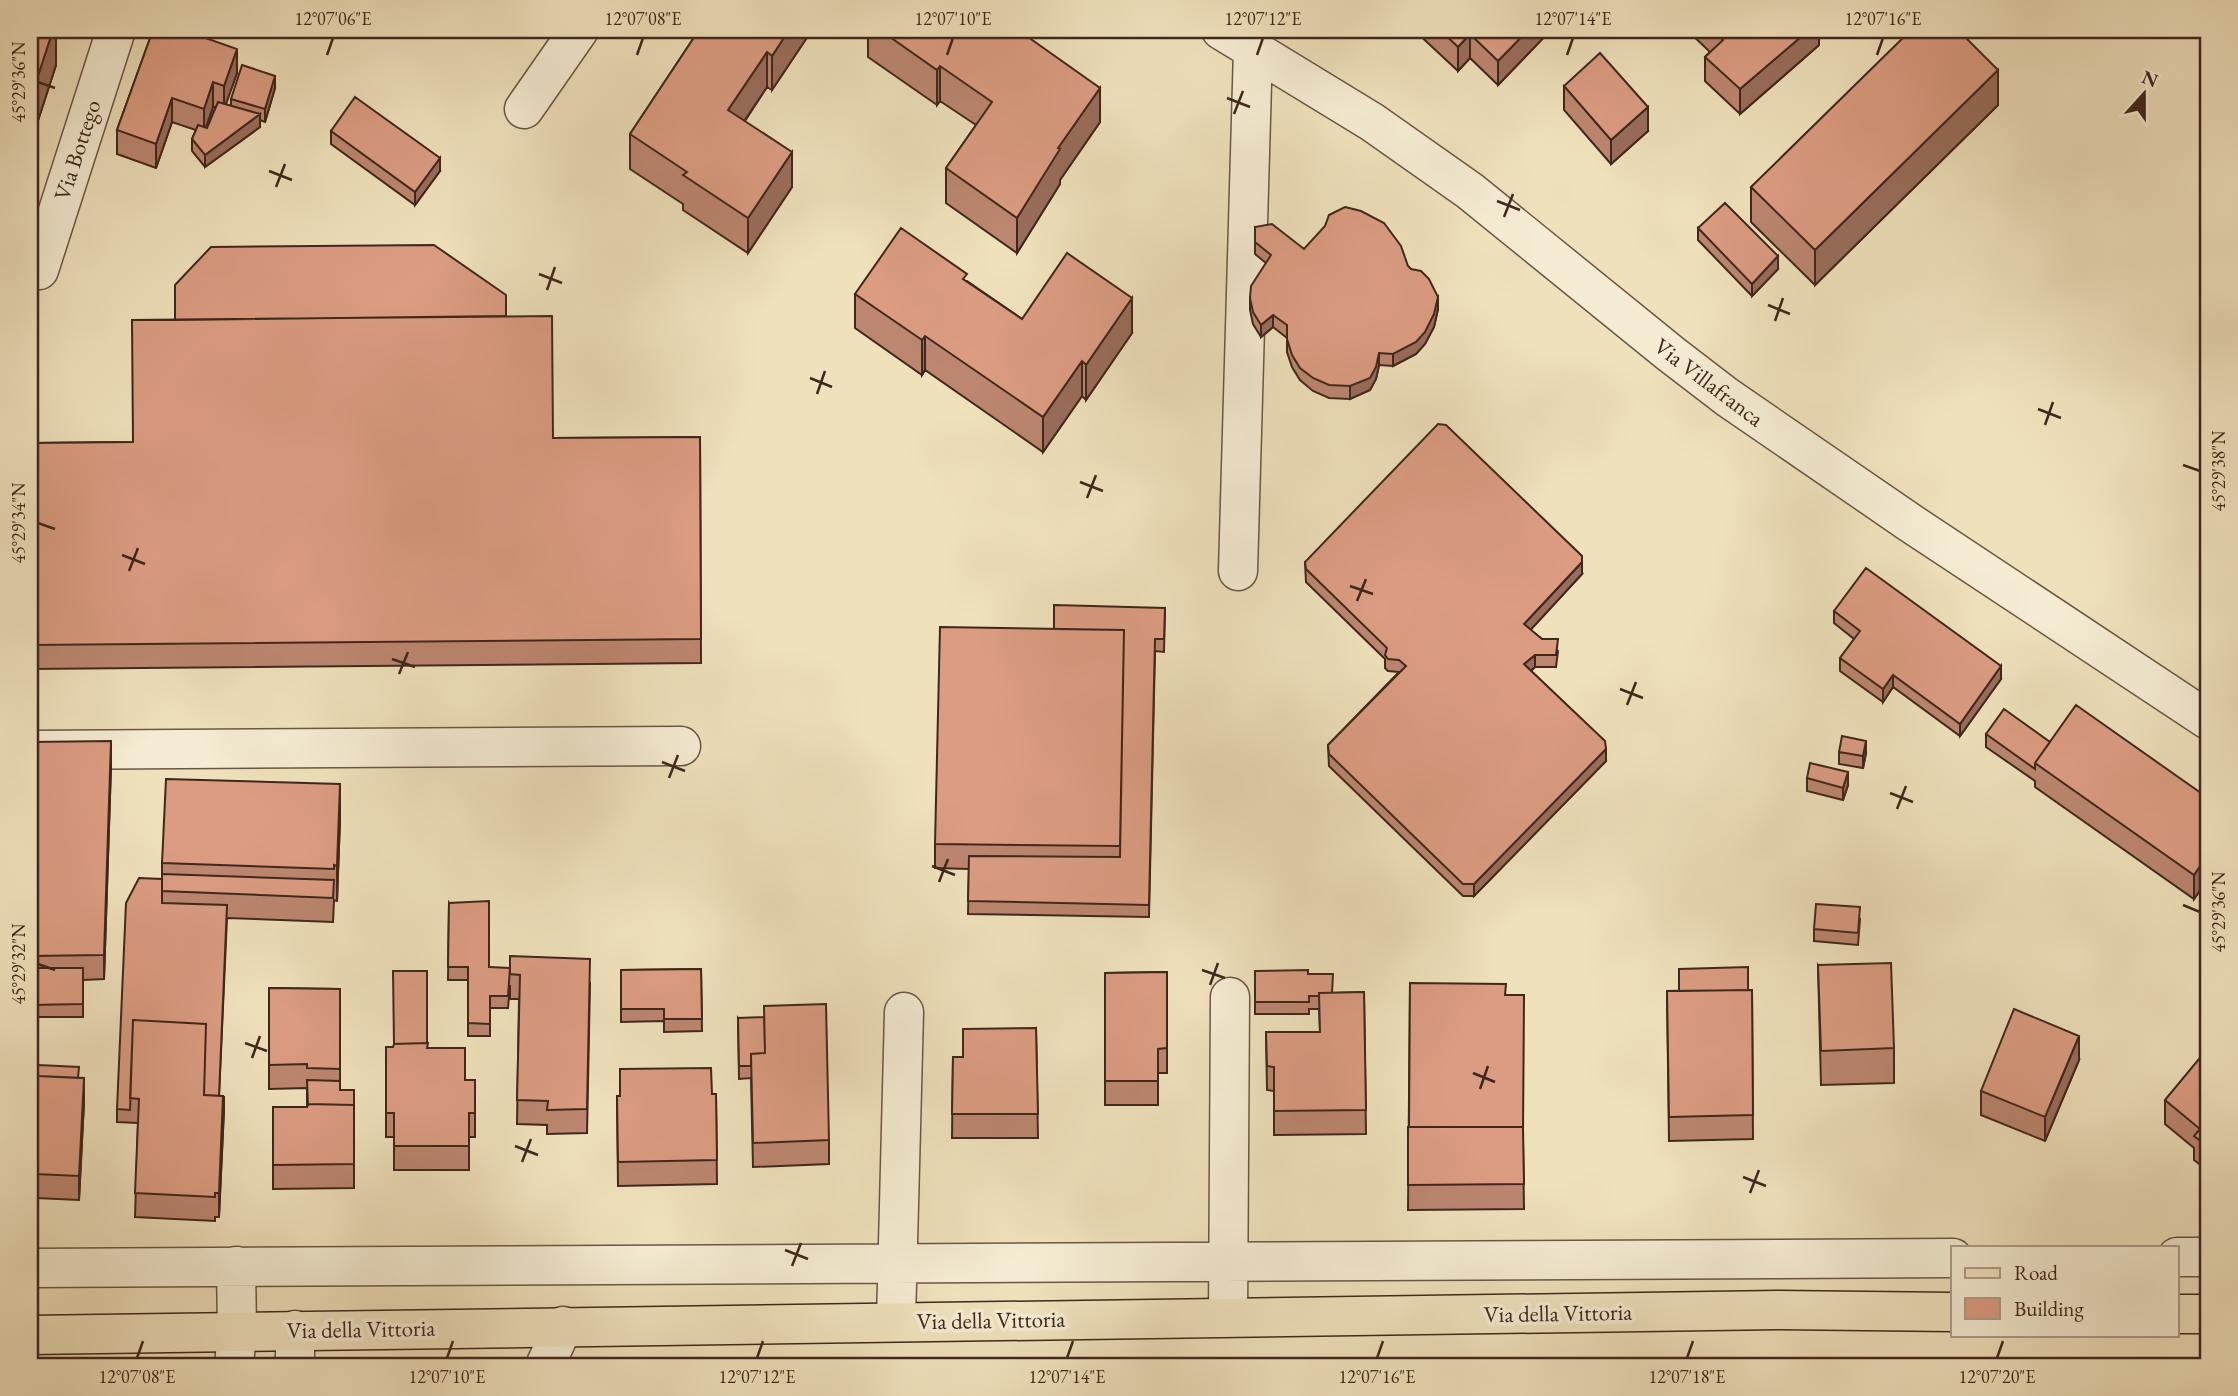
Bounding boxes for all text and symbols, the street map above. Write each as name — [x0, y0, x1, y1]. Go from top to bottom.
text: 12°07'06"E — [295, 7, 371, 30]
text: 12°07'08"E — [605, 7, 681, 30]
text: 12°07'10"E — [915, 7, 991, 30]
text: 12°07'12"E — [1225, 7, 1301, 30]
text: 12°07'14"E — [1535, 7, 1611, 30]
text: 12°07'16"E — [1845, 7, 1921, 30]
text: 45°29'36"N — [7, 41, 30, 122]
north arrow — [2108, 60, 2178, 130]
text: N — [2138, 64, 2162, 93]
street label: Via Bottego — [47, 96, 107, 204]
street label: Via Villafranca — [1648, 331, 1770, 434]
text: 45°29'38"N — [2207, 430, 2230, 511]
text: 45°29'34"N — [7, 482, 30, 563]
text: 45°29'36"N — [2207, 871, 2230, 952]
text: 45°29'32"N — [7, 923, 30, 1004]
legend — [1951, 1246, 2178, 1336]
text: Road — [2014, 1259, 2058, 1286]
text: Building — [2014, 1295, 2084, 1322]
street label: Via della Vittoria — [1483, 1297, 1633, 1329]
street label: Via della Vittoria — [916, 1304, 1066, 1336]
street label: Via della Vittoria — [286, 1313, 436, 1345]
text: 12°07'08"E — [99, 1365, 175, 1388]
text: 12°07'10"E — [409, 1365, 485, 1388]
text: 12°07'12"E — [719, 1365, 795, 1388]
text: 12°07'14"E — [1029, 1365, 1105, 1388]
text: 12°07'16"E — [1339, 1365, 1415, 1388]
text: 12°07'18"E — [1649, 1365, 1725, 1388]
text: 12°07'20"E — [1959, 1365, 2035, 1388]

